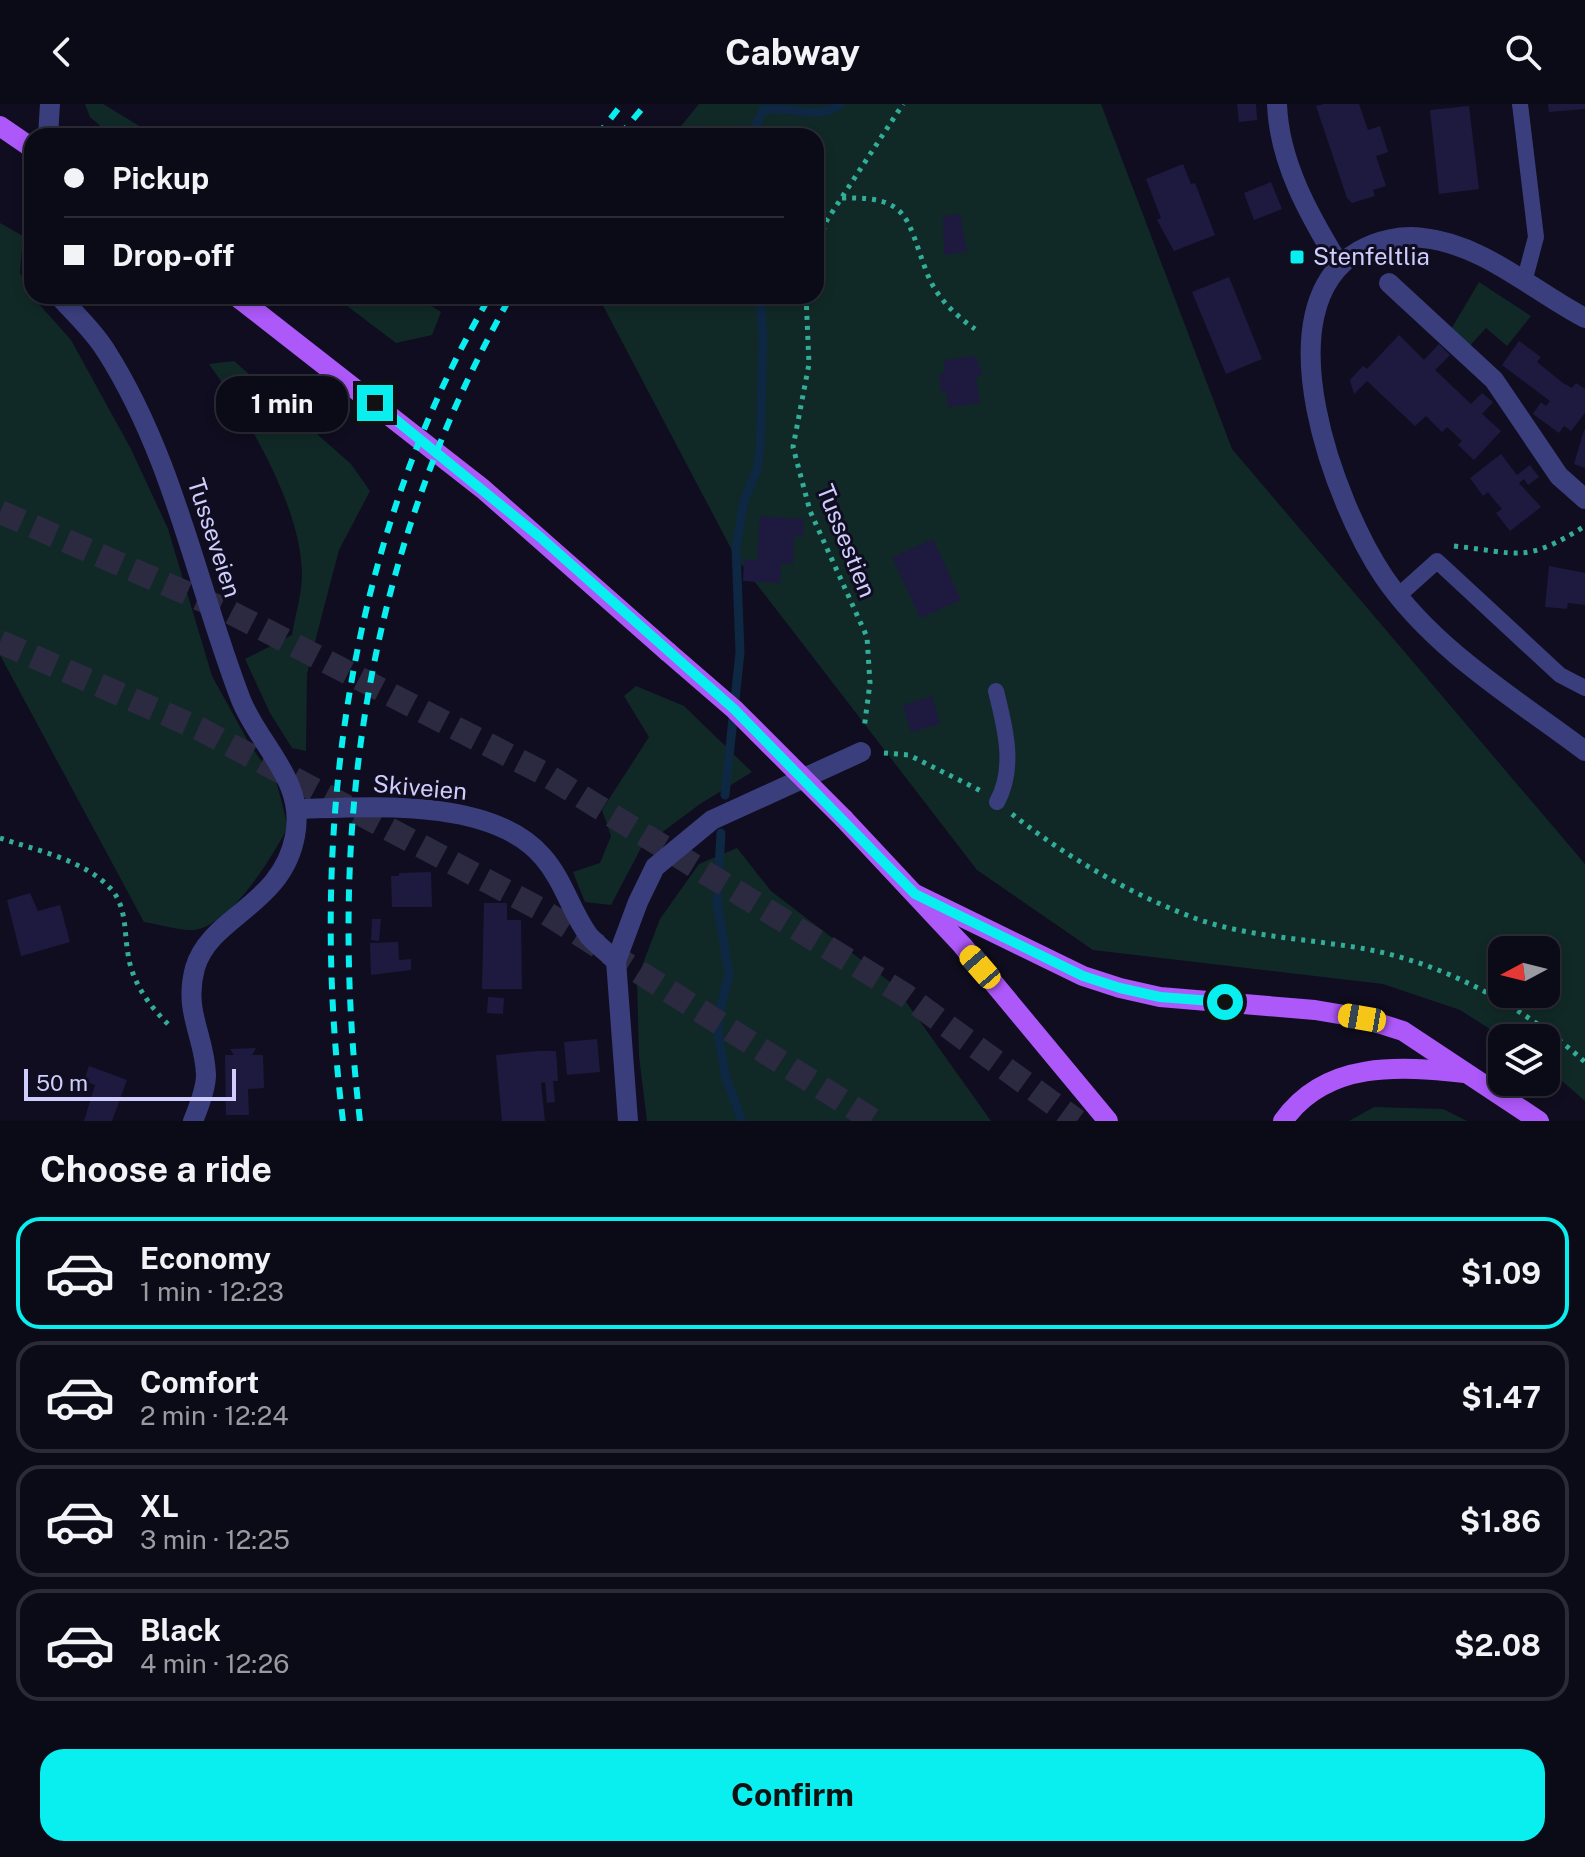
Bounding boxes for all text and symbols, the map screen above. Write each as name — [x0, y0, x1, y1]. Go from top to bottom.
icon: back — [40, 30, 84, 74]
icon: search — [1501, 30, 1545, 74]
text: Cabway — [725, 31, 860, 73]
text: Pickup — [112, 160, 209, 196]
text: Drop-off — [112, 237, 234, 273]
place label: Stenfeltlia — [1313, 242, 1430, 270]
marker: Stenfeltlia — [1288, 248, 1306, 266]
callout: 1 min — [215, 375, 347, 431]
route end — [357, 385, 393, 421]
text: 1 min — [251, 388, 313, 419]
street label: Tusseveien — [183, 475, 247, 601]
street label: Tussestien — [812, 480, 882, 601]
street label: Skiveien — [372, 769, 468, 805]
north arrow — [1488, 936, 1560, 1008]
map controls — [1488, 936, 1560, 1096]
car — [955, 941, 1005, 993]
route start — [1207, 984, 1243, 1020]
car — [1336, 1002, 1388, 1034]
button: layers — [1488, 1024, 1560, 1096]
scale bar — [24, 1065, 236, 1101]
text: 50 m — [36, 1070, 88, 1096]
text: Choose a ride — [40, 1148, 272, 1190]
icon: car — [44, 1237, 116, 1309]
text: Economy — [140, 1240, 271, 1276]
text: $1.09 — [1461, 1255, 1541, 1291]
text: 1 min · 12:23 — [140, 1276, 284, 1307]
icon: car — [44, 1361, 116, 1433]
text: Comfort — [140, 1364, 259, 1400]
text: $1.47 — [1461, 1379, 1541, 1415]
text: 2 min · 12:24 — [140, 1400, 289, 1431]
icon: car — [44, 1485, 116, 1557]
text: XL — [140, 1488, 179, 1524]
text: $1.86 — [1460, 1503, 1541, 1539]
text: 3 min · 12:25 — [140, 1524, 290, 1555]
icon: car — [44, 1609, 116, 1681]
text: Black — [140, 1612, 221, 1648]
text: $2.08 — [1454, 1627, 1541, 1663]
text: 4 min · 12:26 — [140, 1648, 289, 1679]
button: Confirm — [40, 1749, 1545, 1841]

